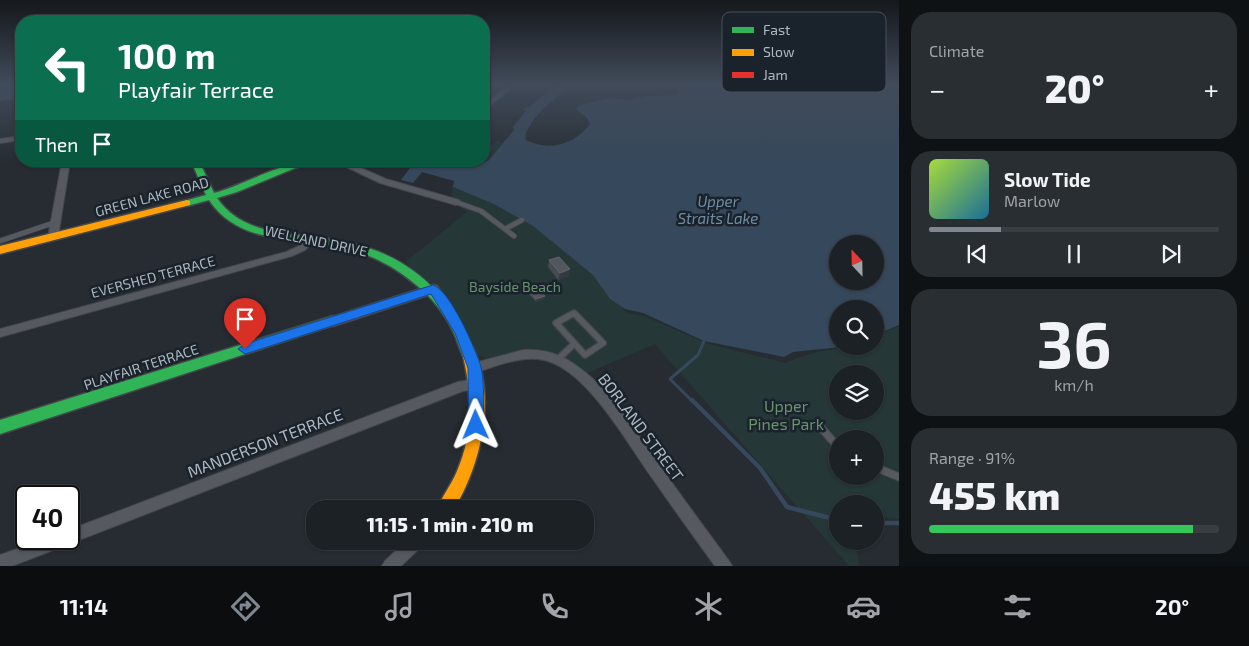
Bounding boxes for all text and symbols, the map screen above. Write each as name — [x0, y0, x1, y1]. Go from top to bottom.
legend — [722, 12, 886, 92]
text: Fast — [763, 21, 790, 38]
text: 100 m — [118, 34, 216, 76]
icon: left — [35, 35, 100, 100]
text: Climate — [929, 41, 984, 60]
text: Slow — [763, 43, 795, 60]
text: 20° — [1045, 65, 1104, 111]
text: Jam — [763, 66, 788, 83]
text: − — [929, 72, 945, 106]
text: + — [1204, 72, 1219, 106]
text: Playfair Terrace — [118, 76, 274, 102]
icon: arrive — [88, 130, 116, 158]
text: Then — [35, 133, 78, 156]
text: Slow Tide — [1004, 168, 1091, 191]
street label: GREEN LAKE ROAD — [93, 173, 211, 220]
text: Marlow — [1004, 191, 1060, 210]
water label: Upper Straits Lake — [678, 192, 758, 227]
street label: WELLAND DRIVE — [263, 221, 369, 260]
north arrow — [829, 235, 884, 290]
map controls — [829, 235, 884, 550]
icon: previous — [963, 240, 991, 268]
icon: pause — [1060, 240, 1088, 268]
icon: next — [1157, 240, 1185, 268]
street label: EVERSHED TERRACE — [89, 252, 217, 301]
park label: Bayside Beach — [469, 278, 561, 295]
pin — [224, 298, 266, 349]
button: search — [829, 300, 884, 355]
text: 36 — [1036, 303, 1112, 381]
icon: arrive — [231, 305, 259, 333]
street label: PLAYFAIR TERRACE — [81, 340, 201, 393]
button: layers — [829, 365, 884, 420]
street label: BORLAND STREET — [595, 369, 688, 484]
text: km/h — [1054, 375, 1094, 394]
park label: Upper Pines Park — [748, 396, 824, 433]
position arrow — [449, 398, 501, 450]
street label: MANDERSON TERRACE — [184, 404, 345, 481]
button: + — [829, 430, 884, 485]
text: Range · 91% — [929, 448, 1015, 467]
text: 455 km — [929, 472, 1060, 518]
speed limit sign: 40 — [15, 485, 80, 550]
button: − — [829, 495, 884, 550]
text: 11:15 · 1 min · 210 m — [367, 513, 533, 536]
icon: directions — [228, 589, 263, 624]
icon: music — [382, 589, 417, 624]
icon: phone — [537, 589, 572, 624]
icon: climate — [691, 589, 726, 624]
icon: car — [846, 589, 881, 624]
icon: filters — [1000, 589, 1035, 624]
text: 11:14 — [60, 593, 108, 619]
text: 20° — [1155, 593, 1189, 619]

